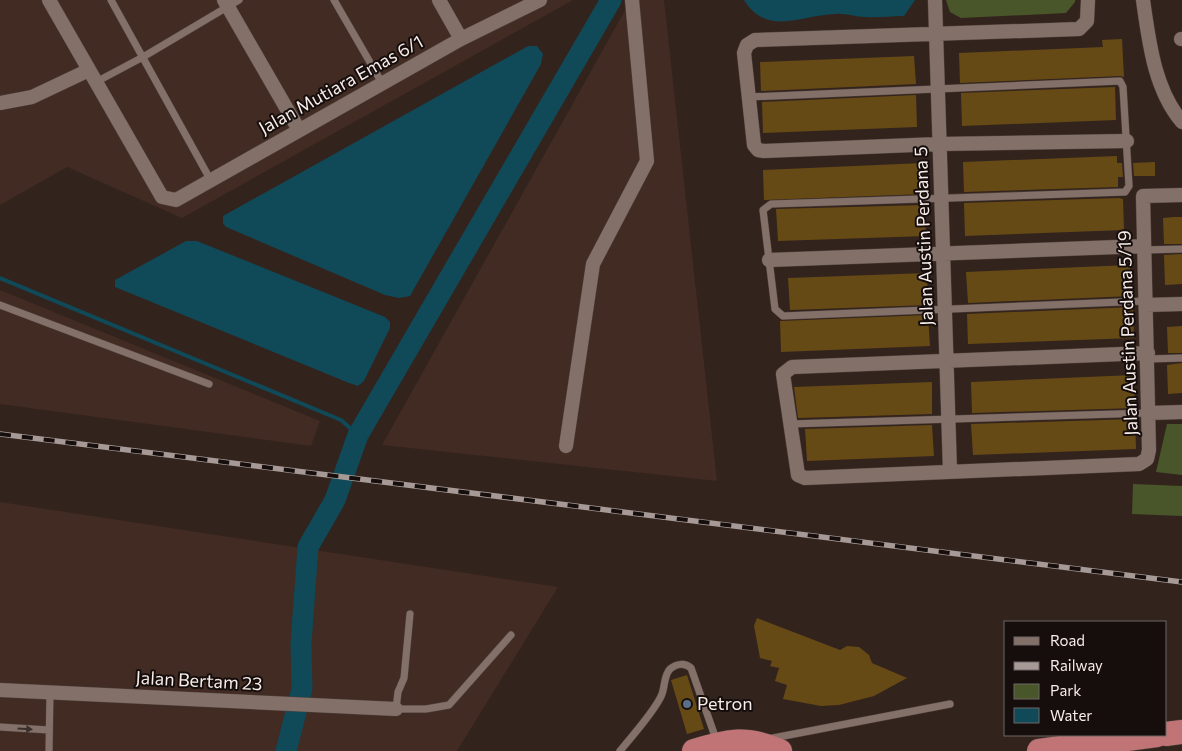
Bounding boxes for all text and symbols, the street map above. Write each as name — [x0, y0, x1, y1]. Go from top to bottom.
street label: Jalan Mutiara Emas 6/1 — [254, 30, 427, 139]
street label: Jalan Austin Perdana 5 — [909, 146, 937, 326]
street label: Jalan Austin Perdana 5/19 — [1112, 230, 1142, 436]
legend — [1004, 621, 1167, 736]
text: Road — [1050, 631, 1085, 649]
text: Railway — [1050, 656, 1103, 674]
street label: Jalan Bertam 23 — [135, 666, 263, 694]
text: Park — [1050, 681, 1081, 699]
place label: Petron — [697, 692, 753, 714]
marker: Petron — [681, 698, 693, 710]
text: Water — [1050, 706, 1092, 724]
one-way arrow — [17, 725, 33, 733]

